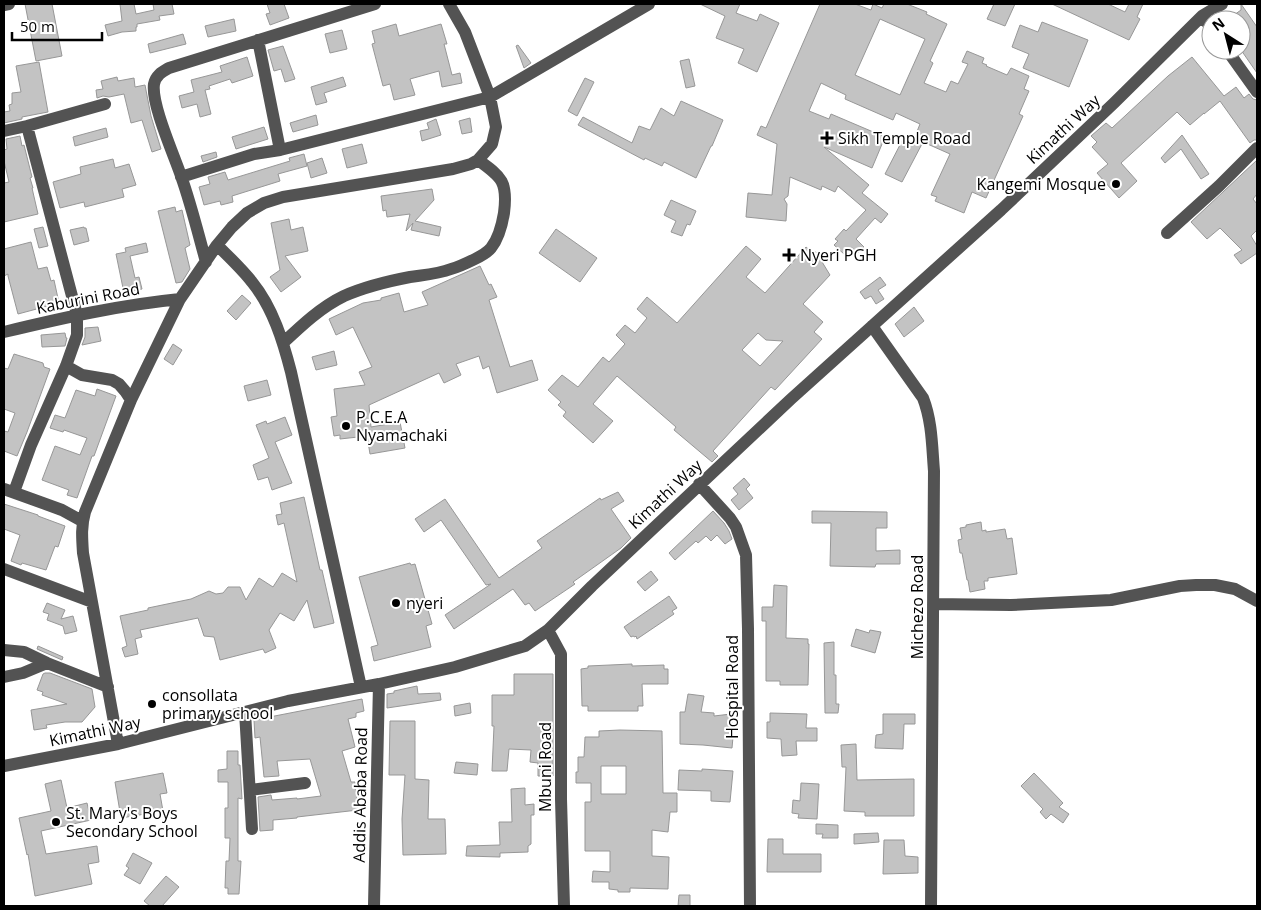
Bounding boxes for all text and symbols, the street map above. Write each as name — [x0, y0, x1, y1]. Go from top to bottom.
scale bar — [12, 10, 102, 42]
north arrow — [1201, 10, 1251, 60]
text: N — [1208, 13, 1228, 35]
text: 50 m — [20, 16, 55, 36]
street label: Kimathi Way — [1022, 89, 1105, 169]
place label: Sikh Temple Road — [838, 127, 971, 149]
marker: Sikh Temple Road — [820, 131, 834, 145]
place label: Kangemi Mosque — [977, 173, 1106, 195]
marker: Kangemi Mosque — [1110, 178, 1122, 190]
place label: Nyeri PGH — [800, 244, 877, 266]
marker: Nyeri PGH — [782, 248, 796, 262]
street label: Kaburini Road — [34, 277, 142, 319]
place label: P.C.E.A Nyamachaki — [356, 406, 447, 446]
marker: P.C.E.A Nyamachaki — [340, 420, 352, 432]
street label: Kimathi Way — [624, 454, 707, 534]
street label: Michezo Road — [906, 555, 928, 659]
place label: nyeri — [406, 592, 443, 614]
marker: nyeri — [390, 597, 402, 609]
street label: Hospital Road — [721, 635, 743, 739]
place label: consollata primary school — [162, 684, 273, 724]
marker: consollata primary school — [146, 698, 158, 710]
street label: Kimathi Way — [47, 710, 144, 751]
street label: Mbuni Road — [534, 722, 556, 812]
street label: Addis Ababa Road — [348, 727, 372, 863]
place label: St. Mary's Boys Secondary School — [66, 802, 198, 842]
marker: St. Mary's Boys Secondary School — [50, 816, 62, 828]

